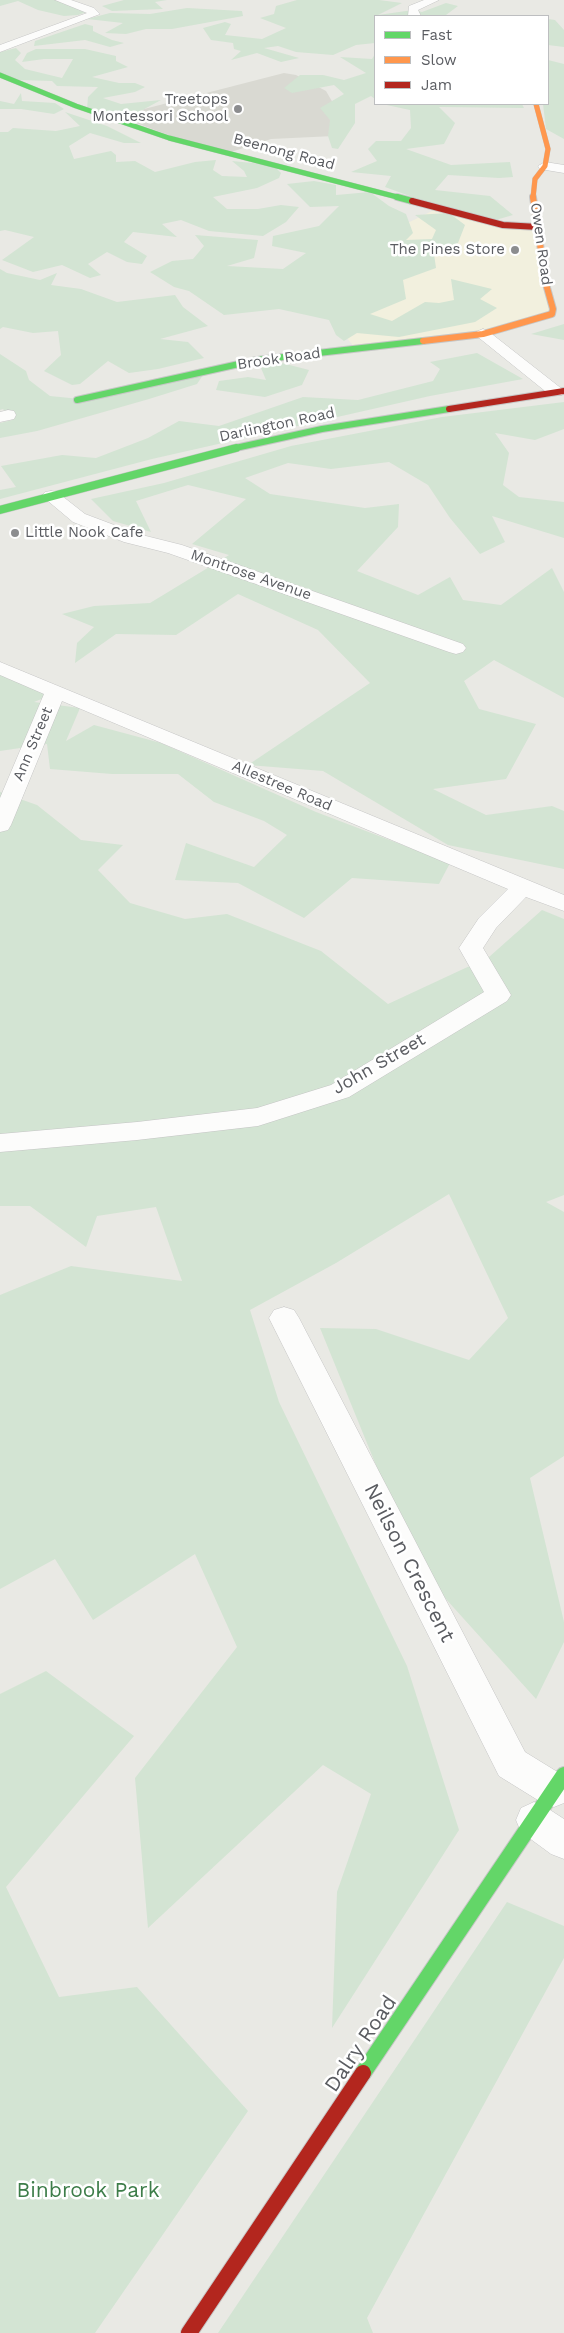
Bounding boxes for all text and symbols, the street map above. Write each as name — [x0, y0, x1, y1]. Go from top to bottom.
legend — [374, 15, 549, 105]
text: Fast — [421, 26, 452, 44]
text: Slow — [421, 51, 457, 69]
text: Jam — [421, 76, 452, 94]
place label: Treetops Montessori School — [92, 91, 228, 126]
marker: Treetops Montessori School — [232, 103, 244, 115]
street label: Beenong Road — [231, 130, 337, 174]
street label: Owen Road — [526, 202, 556, 286]
place label: The Pines Store — [390, 241, 505, 259]
marker: The Pines Store — [509, 244, 521, 256]
street label: Brook Road — [236, 344, 322, 374]
street label: Darlington Road — [218, 404, 336, 446]
place label: Little Nook Cafe — [25, 524, 143, 542]
marker: Little Nook Cafe — [9, 527, 21, 539]
street label: Montrose Avenue — [188, 546, 314, 604]
street label: Ann Street — [9, 704, 57, 784]
street label: Allestree Road — [229, 757, 335, 815]
street label: John Street — [329, 1029, 429, 1099]
street label: Neilson Crescent — [358, 1480, 460, 1646]
street label: Dalry Road — [319, 1991, 403, 2097]
park label: Binbrook Park — [16, 2178, 160, 2204]

